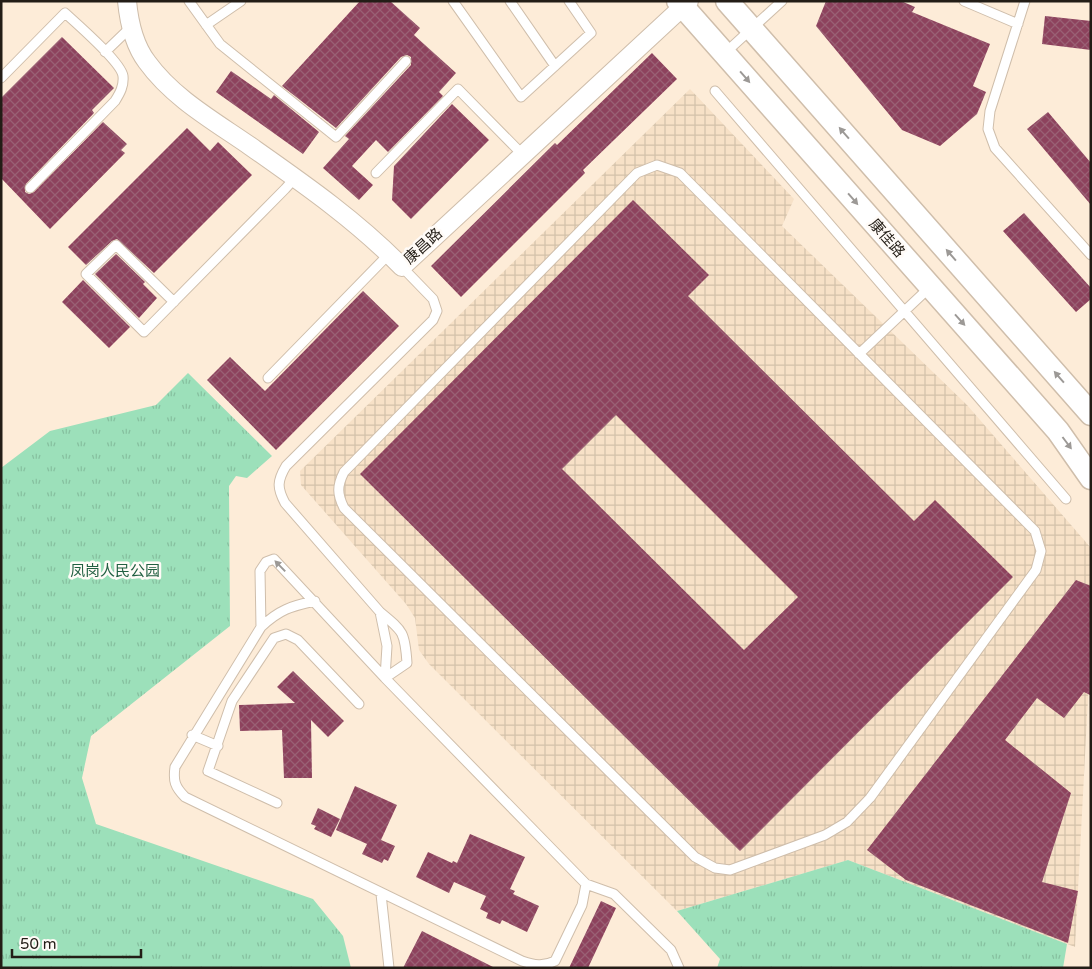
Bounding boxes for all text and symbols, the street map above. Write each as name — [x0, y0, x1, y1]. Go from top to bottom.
one-way arrow — [739, 71, 750, 83]
one-way arrow — [838, 127, 849, 140]
one-way arrow — [847, 192, 858, 205]
street label: 康佳路 — [865, 215, 909, 261]
street label: 康昌路 — [400, 224, 446, 268]
one-way arrow — [945, 250, 957, 262]
one-way arrow — [955, 314, 966, 327]
one-way arrow — [1053, 371, 1064, 384]
one-way arrow — [1062, 436, 1072, 450]
one-way arrow — [275, 560, 287, 572]
park label: 凤岗人民公园 — [70, 562, 160, 580]
scale bar — [12, 926, 141, 958]
text: 50 m — [20, 935, 57, 953]

